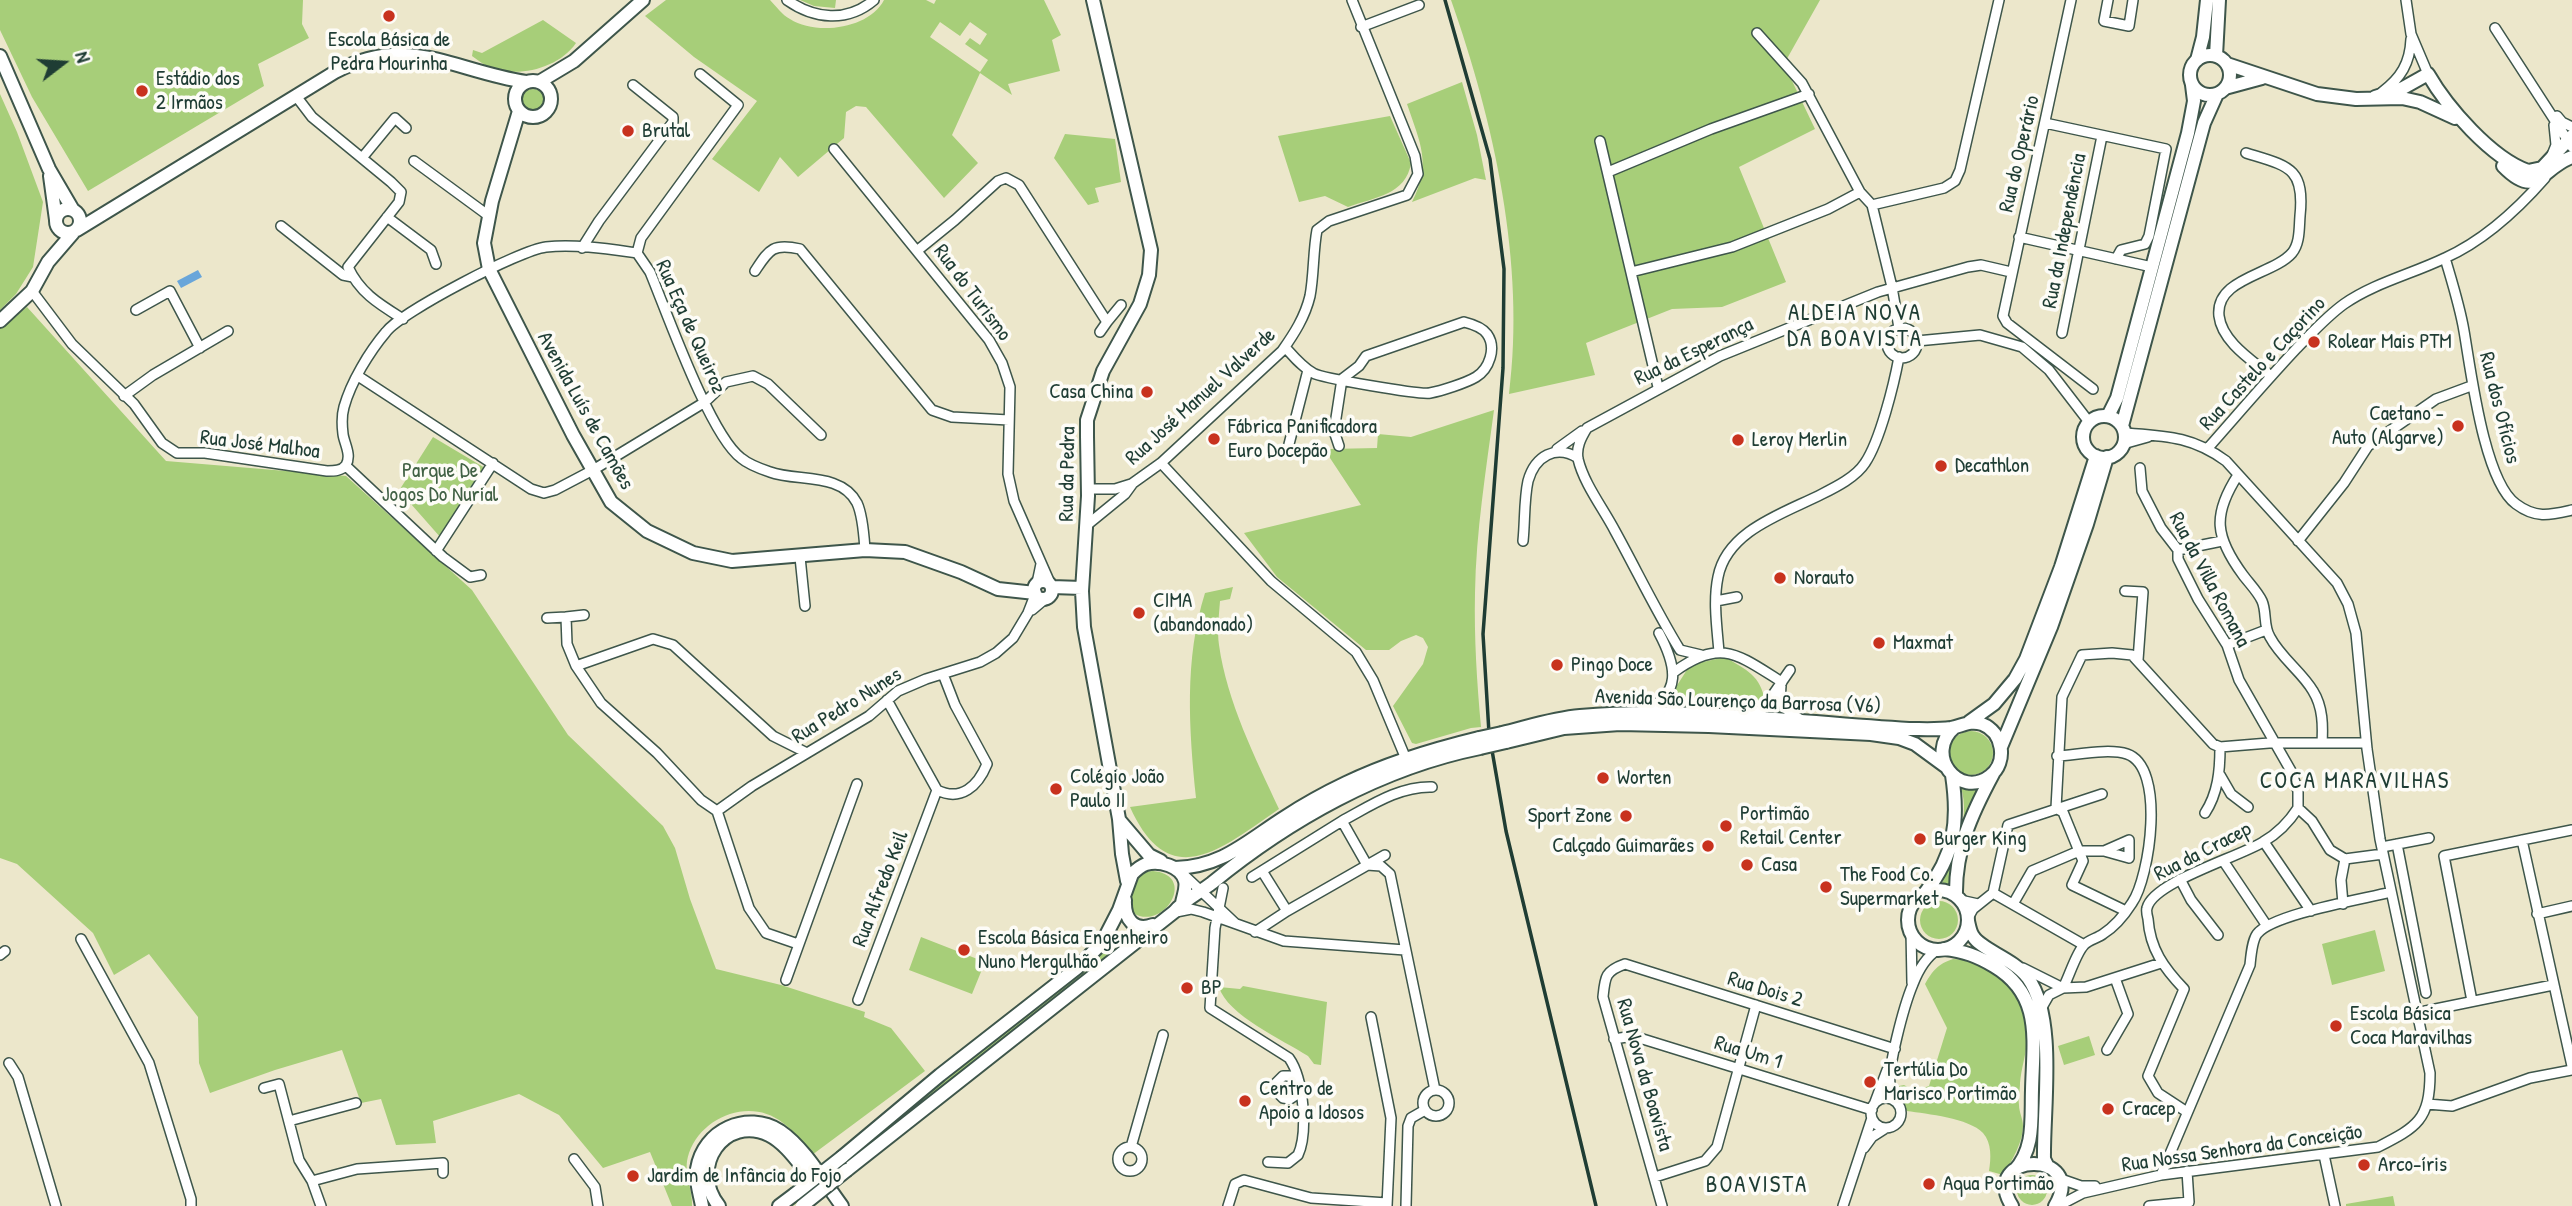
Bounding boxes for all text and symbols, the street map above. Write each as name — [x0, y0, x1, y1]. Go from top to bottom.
marker: Escola Básica de Pedra Mourinha — [381, 8, 397, 24]
place label: Escola Básica de Pedra Mourinha — [328, 27, 450, 77]
north arrow — [28, 28, 98, 98]
text: N — [69, 48, 97, 65]
place label: Estádio dos 2 Irmãos — [156, 66, 240, 116]
marker: Estádio dos 2 Irmãos — [134, 83, 150, 99]
street label: Rua do Operário — [1994, 93, 2046, 215]
place label: Brutal — [642, 118, 690, 144]
marker: Brutal — [620, 123, 636, 139]
street label: Rua da Independência — [2038, 151, 2092, 311]
street label: Rua do Turismo — [928, 240, 1016, 346]
street label: Rua Eça de Queiroz — [649, 256, 731, 398]
street label: Rua Castelo e Caçorino — [2195, 292, 2331, 436]
district label: ALDEIA NOVA DA BOAVISTA — [1788, 300, 1922, 354]
street label: Rua da Esperança — [1630, 312, 1758, 392]
street label: Rua José Manuel Valverde — [1121, 323, 1281, 471]
street label: Avenida Luís de Camões — [531, 328, 639, 494]
place label: Rolear Mais PTM — [2328, 329, 2452, 355]
marker: Rolear Mais PTM — [2306, 334, 2322, 350]
street label: Rua dos Ofícios — [2473, 350, 2525, 466]
place label: Casa China — [1049, 379, 1133, 405]
marker: Casa China — [1139, 384, 1155, 400]
place label: Caetano - Auto (Algarve) — [2332, 401, 2444, 451]
place label: Fábrica Panificadora Euro Docepão — [1228, 414, 1377, 464]
marker: Caetano - Auto (Algarve) — [2450, 418, 2466, 434]
street label: Rua José Malhoa — [199, 425, 321, 465]
street label: Rua da Pedra — [1055, 426, 1081, 522]
place label: Leroy Merlin — [1752, 427, 1847, 453]
marker: Fábrica Panificadora Euro Docepão — [1206, 431, 1222, 447]
marker: Leroy Merlin — [1730, 432, 1746, 448]
place label: Decathlon — [1955, 453, 2029, 479]
park label: Parque De Jogos Do Nurial — [382, 458, 498, 508]
marker: Decathlon — [1933, 458, 1949, 474]
street label: Rua da Villa Romana — [2163, 508, 2255, 652]
place label: Norauto — [1794, 565, 1854, 591]
marker: Norauto — [1772, 570, 1788, 586]
place label: CIMA (abandonado) — [1153, 588, 1253, 638]
marker: CIMA (abandonado) — [1131, 605, 1147, 621]
place label: Maxmat — [1893, 630, 1953, 656]
marker: Maxmat — [1871, 635, 1887, 651]
place label: Pingo Doce — [1571, 652, 1653, 678]
marker: Pingo Doce — [1549, 657, 1565, 673]
street label: Rua Pedro Nunes — [788, 662, 906, 750]
street label: Avenida São Lourenço da Barrosa (V6) — [1594, 684, 1882, 720]
place label: Colégio João Paulo II — [1070, 764, 1164, 814]
place label: Worten — [1617, 765, 1672, 791]
district label: COCA MARAVILHAS — [2262, 768, 2448, 796]
marker: Worten — [1595, 770, 1611, 786]
marker: Colégio João Paulo II — [1048, 781, 1064, 797]
place label: Portimão Retail Center — [1740, 801, 1841, 851]
place label: Sport Zone — [1528, 803, 1612, 829]
marker: Sport Zone — [1618, 808, 1634, 824]
street label: Rua da Cracep — [2150, 817, 2256, 887]
marker: Portimão Retail Center — [1718, 818, 1734, 834]
place label: Burger King — [1934, 826, 2026, 852]
street label: Rua Alfredo Keil — [847, 828, 915, 950]
marker: Burger King — [1912, 831, 1928, 847]
place label: Calçado Guimarães — [1552, 833, 1694, 859]
marker: Calçado Guimarães — [1700, 838, 1716, 854]
place label: Casa — [1761, 852, 1797, 878]
marker: Casa — [1739, 857, 1755, 873]
place label: The Food Co. Supermarket — [1840, 862, 1938, 912]
marker: The Food Co. Supermarket — [1818, 879, 1834, 895]
place label: Escola Básica Engenheiro Nuno Mergulhão — [978, 925, 1168, 975]
marker: Escola Básica Engenheiro Nuno Mergulhão — [956, 942, 972, 958]
street label: Rua Dois 2 — [1725, 967, 1805, 1013]
place label: BP — [1201, 975, 1222, 1001]
marker: BP — [1179, 980, 1195, 996]
street label: Rua Nova da Boavista — [1610, 996, 1678, 1154]
place label: Escola Básica Coca Maravilhas — [2350, 1001, 2472, 1051]
marker: Escola Básica Coca Maravilhas — [2328, 1018, 2344, 1034]
street label: Rua Um 1 — [1711, 1031, 1785, 1075]
place label: Tertúlia Do Marisco Portimão — [1884, 1057, 2017, 1107]
marker: Tertúlia Do Marisco Portimão — [1862, 1074, 1878, 1090]
place label: Centro de Apoio a Idosos — [1259, 1076, 1364, 1126]
marker: Centro de Apoio a Idosos — [1237, 1093, 1253, 1109]
place label: Cracep — [2122, 1096, 2175, 1122]
marker: Cracep — [2100, 1101, 2116, 1117]
street label: Rua Nossa Senhora da Conceição — [2120, 1120, 2364, 1178]
place label: Arco-íris — [2378, 1152, 2447, 1178]
marker: Arco-íris — [2356, 1157, 2372, 1173]
place label: Jardim de Infância do Fojo — [647, 1163, 841, 1189]
marker: Jardim de Infância do Fojo — [625, 1168, 641, 1184]
place label: Aqua Portimão — [1943, 1171, 2054, 1197]
district label: BOAVISTA — [1707, 1172, 1807, 1200]
marker: Aqua Portimão — [1921, 1176, 1937, 1192]

